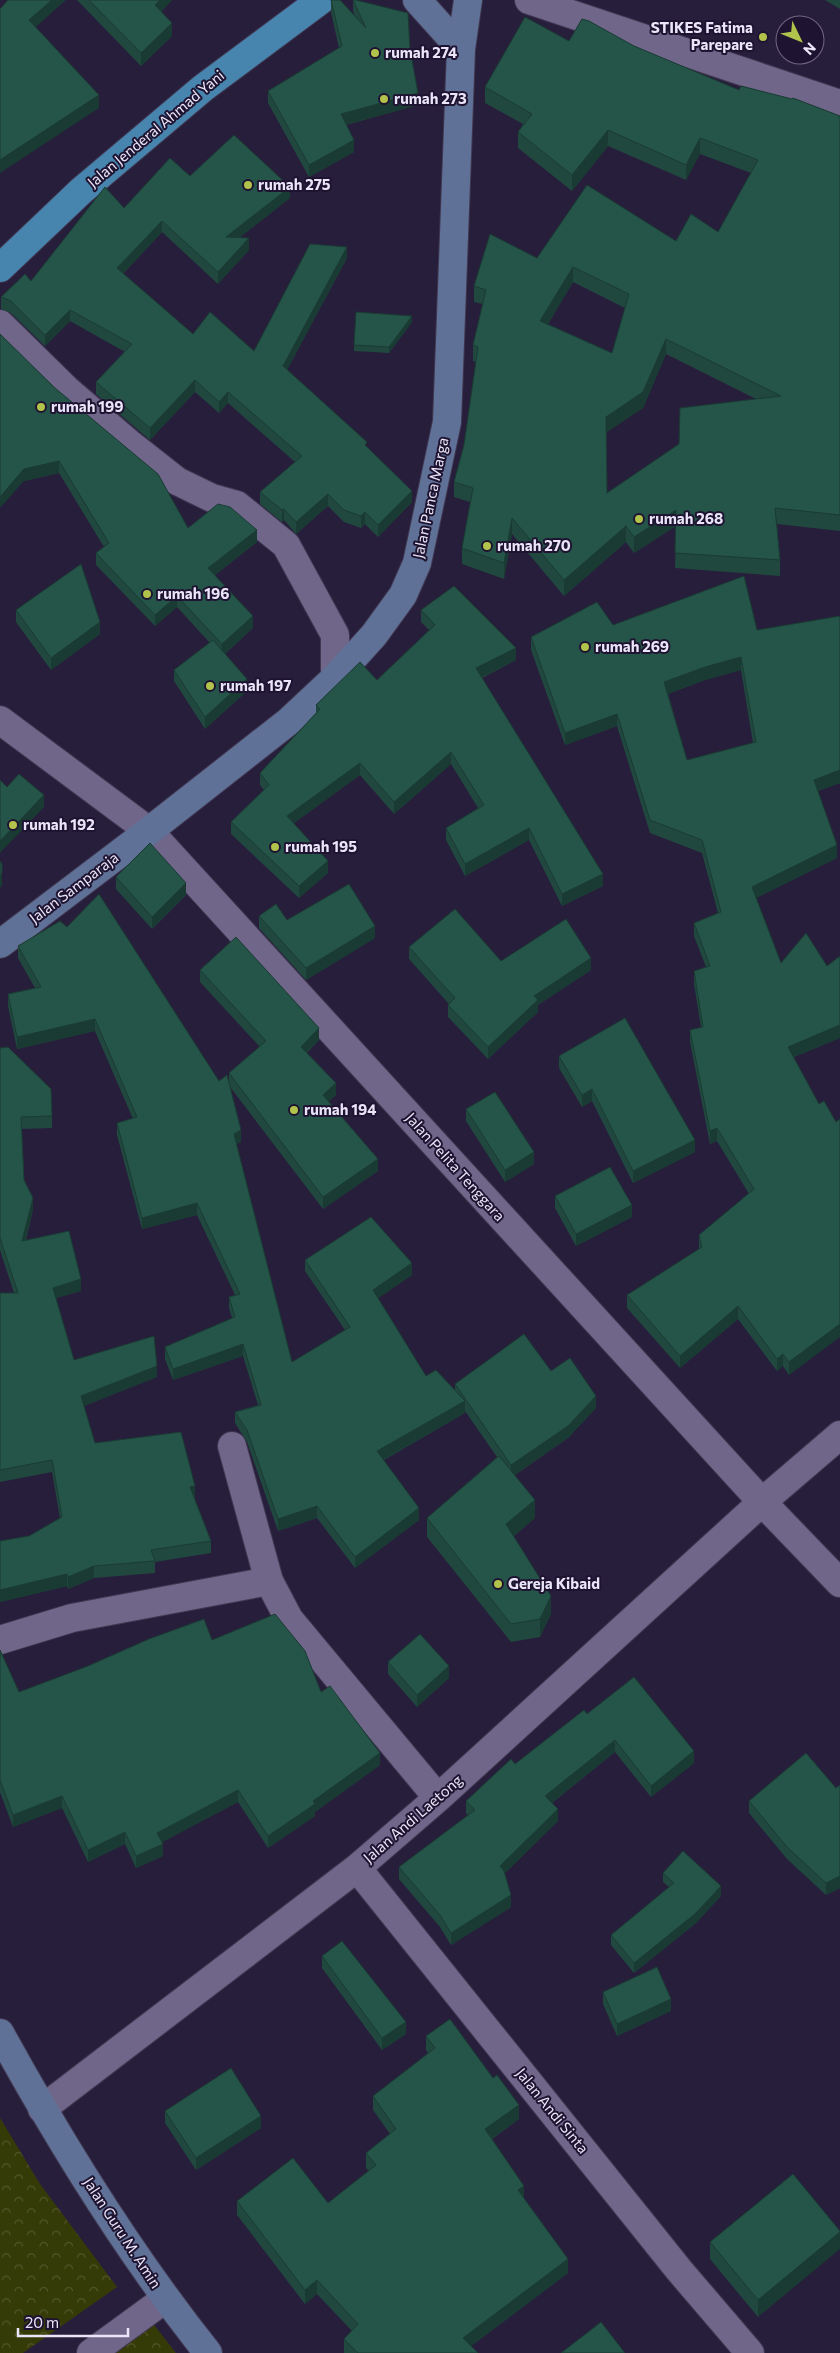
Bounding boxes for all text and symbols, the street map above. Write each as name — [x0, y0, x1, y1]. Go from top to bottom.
north arrow — [775, 15, 825, 65]
place label: STIKES Fatima Parepare — [651, 18, 753, 53]
marker: STIKES Fatima Parepare — [757, 31, 769, 43]
text: N — [800, 40, 820, 59]
place label: rumah 274 — [385, 43, 457, 61]
marker: rumah 274 — [369, 47, 381, 59]
street label: Jalan Jenderal Ahmad Yani — [83, 66, 227, 191]
place label: rumah 273 — [394, 89, 467, 107]
marker: rumah 273 — [378, 93, 390, 105]
place label: rumah 275 — [258, 175, 331, 193]
marker: rumah 275 — [242, 179, 254, 191]
place label: rumah 199 — [51, 397, 124, 415]
marker: rumah 199 — [35, 401, 47, 413]
street label: Jalan Panca Marga — [408, 436, 452, 560]
place label: rumah 268 — [649, 509, 723, 527]
marker: rumah 268 — [633, 513, 645, 525]
place label: rumah 270 — [497, 536, 571, 554]
marker: rumah 270 — [481, 540, 493, 552]
place label: rumah 196 — [157, 584, 230, 602]
marker: rumah 196 — [141, 588, 153, 600]
place label: rumah 269 — [595, 637, 669, 655]
marker: rumah 269 — [579, 641, 591, 653]
place label: rumah 197 — [220, 676, 291, 694]
marker: rumah 197 — [204, 680, 216, 692]
place label: rumah 192 — [23, 815, 95, 833]
marker: rumah 192 — [7, 819, 19, 831]
place label: rumah 195 — [285, 837, 357, 855]
marker: rumah 195 — [269, 841, 281, 853]
street label: Jalan Samparaja — [25, 848, 122, 927]
place label: rumah 194 — [304, 1100, 377, 1118]
marker: rumah 194 — [288, 1104, 300, 1116]
street label: Jalan Pelita Tenggara — [402, 1108, 509, 1224]
place label: Gereja Kibaid — [508, 1574, 600, 1592]
marker: Gereja Kibaid — [492, 1578, 504, 1590]
street label: Jalan Andi Laetong — [359, 1770, 466, 1866]
street label: Jalan Andi Sinta — [513, 2064, 593, 2157]
street label: Jalan Guru M. Amin — [80, 2174, 165, 2291]
scale bar — [18, 2306, 128, 2338]
text: 20 m — [25, 2313, 59, 2331]

